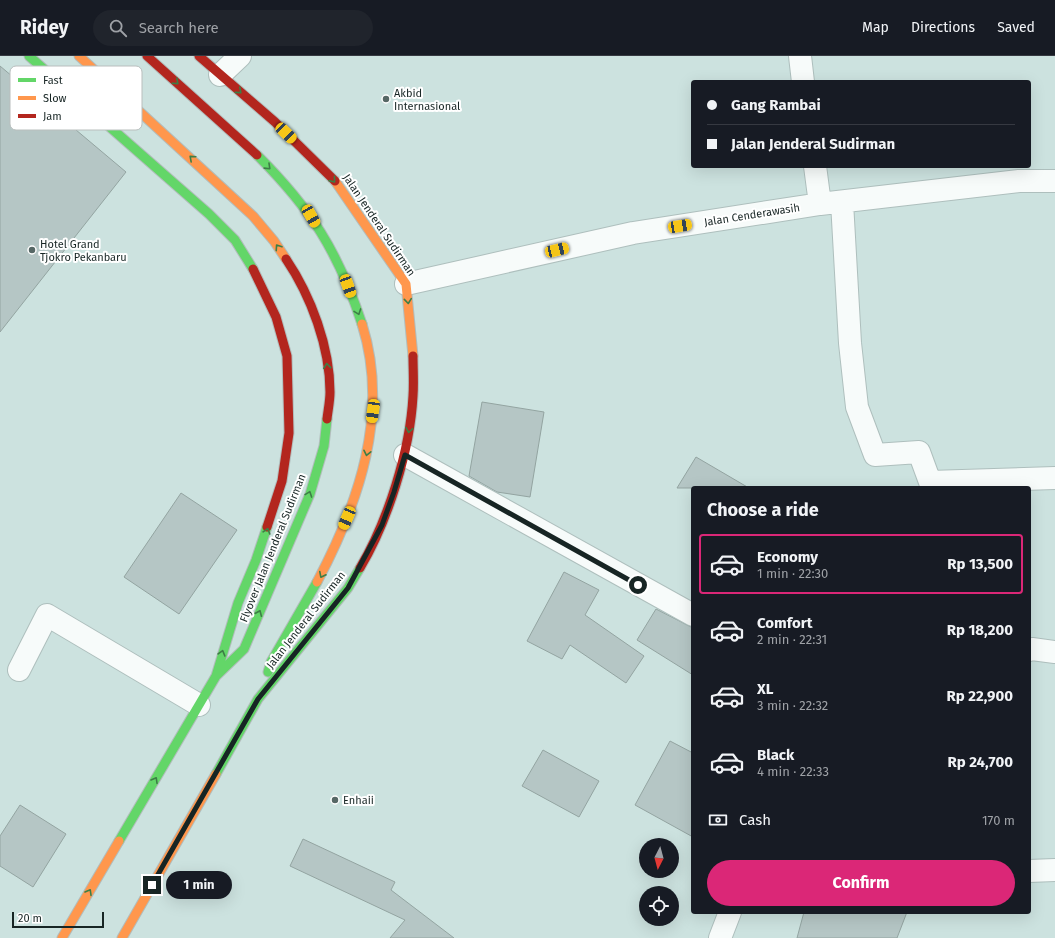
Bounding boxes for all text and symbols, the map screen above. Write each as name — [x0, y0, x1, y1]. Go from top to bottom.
search box — [93, 10, 373, 46]
text: Ridey — [20, 16, 69, 39]
icon: search — [107, 17, 129, 39]
text: Search here — [139, 19, 219, 37]
text: Map — [862, 19, 889, 36]
text: Directions — [911, 19, 975, 36]
text: Saved — [997, 19, 1035, 36]
legend — [10, 66, 142, 130]
text: Fast — [43, 74, 63, 87]
one-way arrow — [171, 77, 179, 85]
one-way arrow — [234, 86, 241, 93]
place label: Akbid Internasional — [394, 87, 460, 113]
text: Slow — [43, 92, 67, 105]
marker: Akbid Internasional — [381, 94, 391, 104]
text: Gang Rambai — [731, 96, 821, 114]
text: Jam — [43, 110, 62, 123]
car — [273, 120, 299, 146]
text: Jalan Jenderal Sudirman — [731, 135, 895, 153]
one-way arrow — [189, 156, 196, 163]
one-way arrow — [263, 162, 271, 170]
street label: Jalan Jenderal Sudirman — [340, 172, 418, 278]
one-way arrow — [329, 175, 336, 182]
street label: Jalan Cenderawasih — [703, 201, 801, 229]
car — [300, 203, 322, 229]
car — [667, 218, 693, 234]
place label: Hotel Grand Tjokro Pekanbaru — [40, 238, 127, 264]
car — [544, 241, 570, 259]
one-way arrow — [275, 244, 283, 251]
marker: Hotel Grand Tjokro Pekanbaru — [27, 245, 37, 255]
car — [338, 273, 358, 299]
one-way arrow — [403, 297, 412, 304]
one-way arrow — [353, 308, 362, 315]
one-way arrow — [323, 363, 332, 369]
car — [365, 398, 381, 424]
one-way arrow — [405, 427, 414, 433]
one-way arrow — [363, 450, 371, 456]
street label: Flyover Jalan Jenderal Sudirman — [237, 472, 309, 624]
one-way arrow — [305, 490, 313, 497]
text: Choose a ride — [707, 499, 819, 521]
car — [337, 505, 357, 531]
one-way arrow — [262, 528, 270, 535]
icon: car — [709, 546, 745, 582]
text: Economy — [757, 548, 818, 566]
text: Rp 13,500 — [947, 555, 1013, 573]
text: 1 min · 22:30 — [757, 566, 828, 581]
street label: Jalan Jenderal Sudirman — [264, 569, 348, 671]
one-way arrow — [319, 571, 327, 578]
route start — [629, 576, 647, 594]
one-way arrow — [254, 610, 262, 618]
icon: car — [709, 612, 745, 648]
text: Comfort — [757, 614, 813, 632]
text: Rp 18,200 — [947, 621, 1013, 639]
text: 2 min · 22:31 — [757, 632, 827, 647]
one-way arrow — [217, 650, 226, 657]
icon: car — [709, 678, 745, 714]
text: XL — [757, 680, 773, 698]
text: Rp 22,900 — [947, 687, 1013, 705]
text: 3 min · 22:32 — [757, 698, 828, 713]
icon: car — [709, 744, 745, 780]
text: Black — [757, 746, 794, 764]
text: Rp 24,700 — [947, 753, 1013, 771]
text: 4 min · 22:33 — [757, 764, 829, 779]
one-way arrow — [150, 777, 157, 784]
place label: Enhaii — [343, 794, 374, 807]
marker: Enhaii — [330, 795, 340, 805]
icon: cash — [707, 809, 729, 831]
text: Cash — [739, 811, 771, 829]
text: 170 m — [982, 813, 1015, 828]
north arrow — [639, 838, 679, 878]
map controls — [639, 838, 679, 926]
button: Confirm — [707, 860, 1015, 906]
callout: 1 min — [166, 871, 232, 899]
route end — [143, 876, 161, 894]
text: 1 min — [183, 877, 215, 892]
button: locate — [639, 886, 679, 926]
one-way arrow — [85, 889, 92, 896]
scale bar — [12, 910, 104, 929]
text: 20 m — [18, 912, 42, 925]

